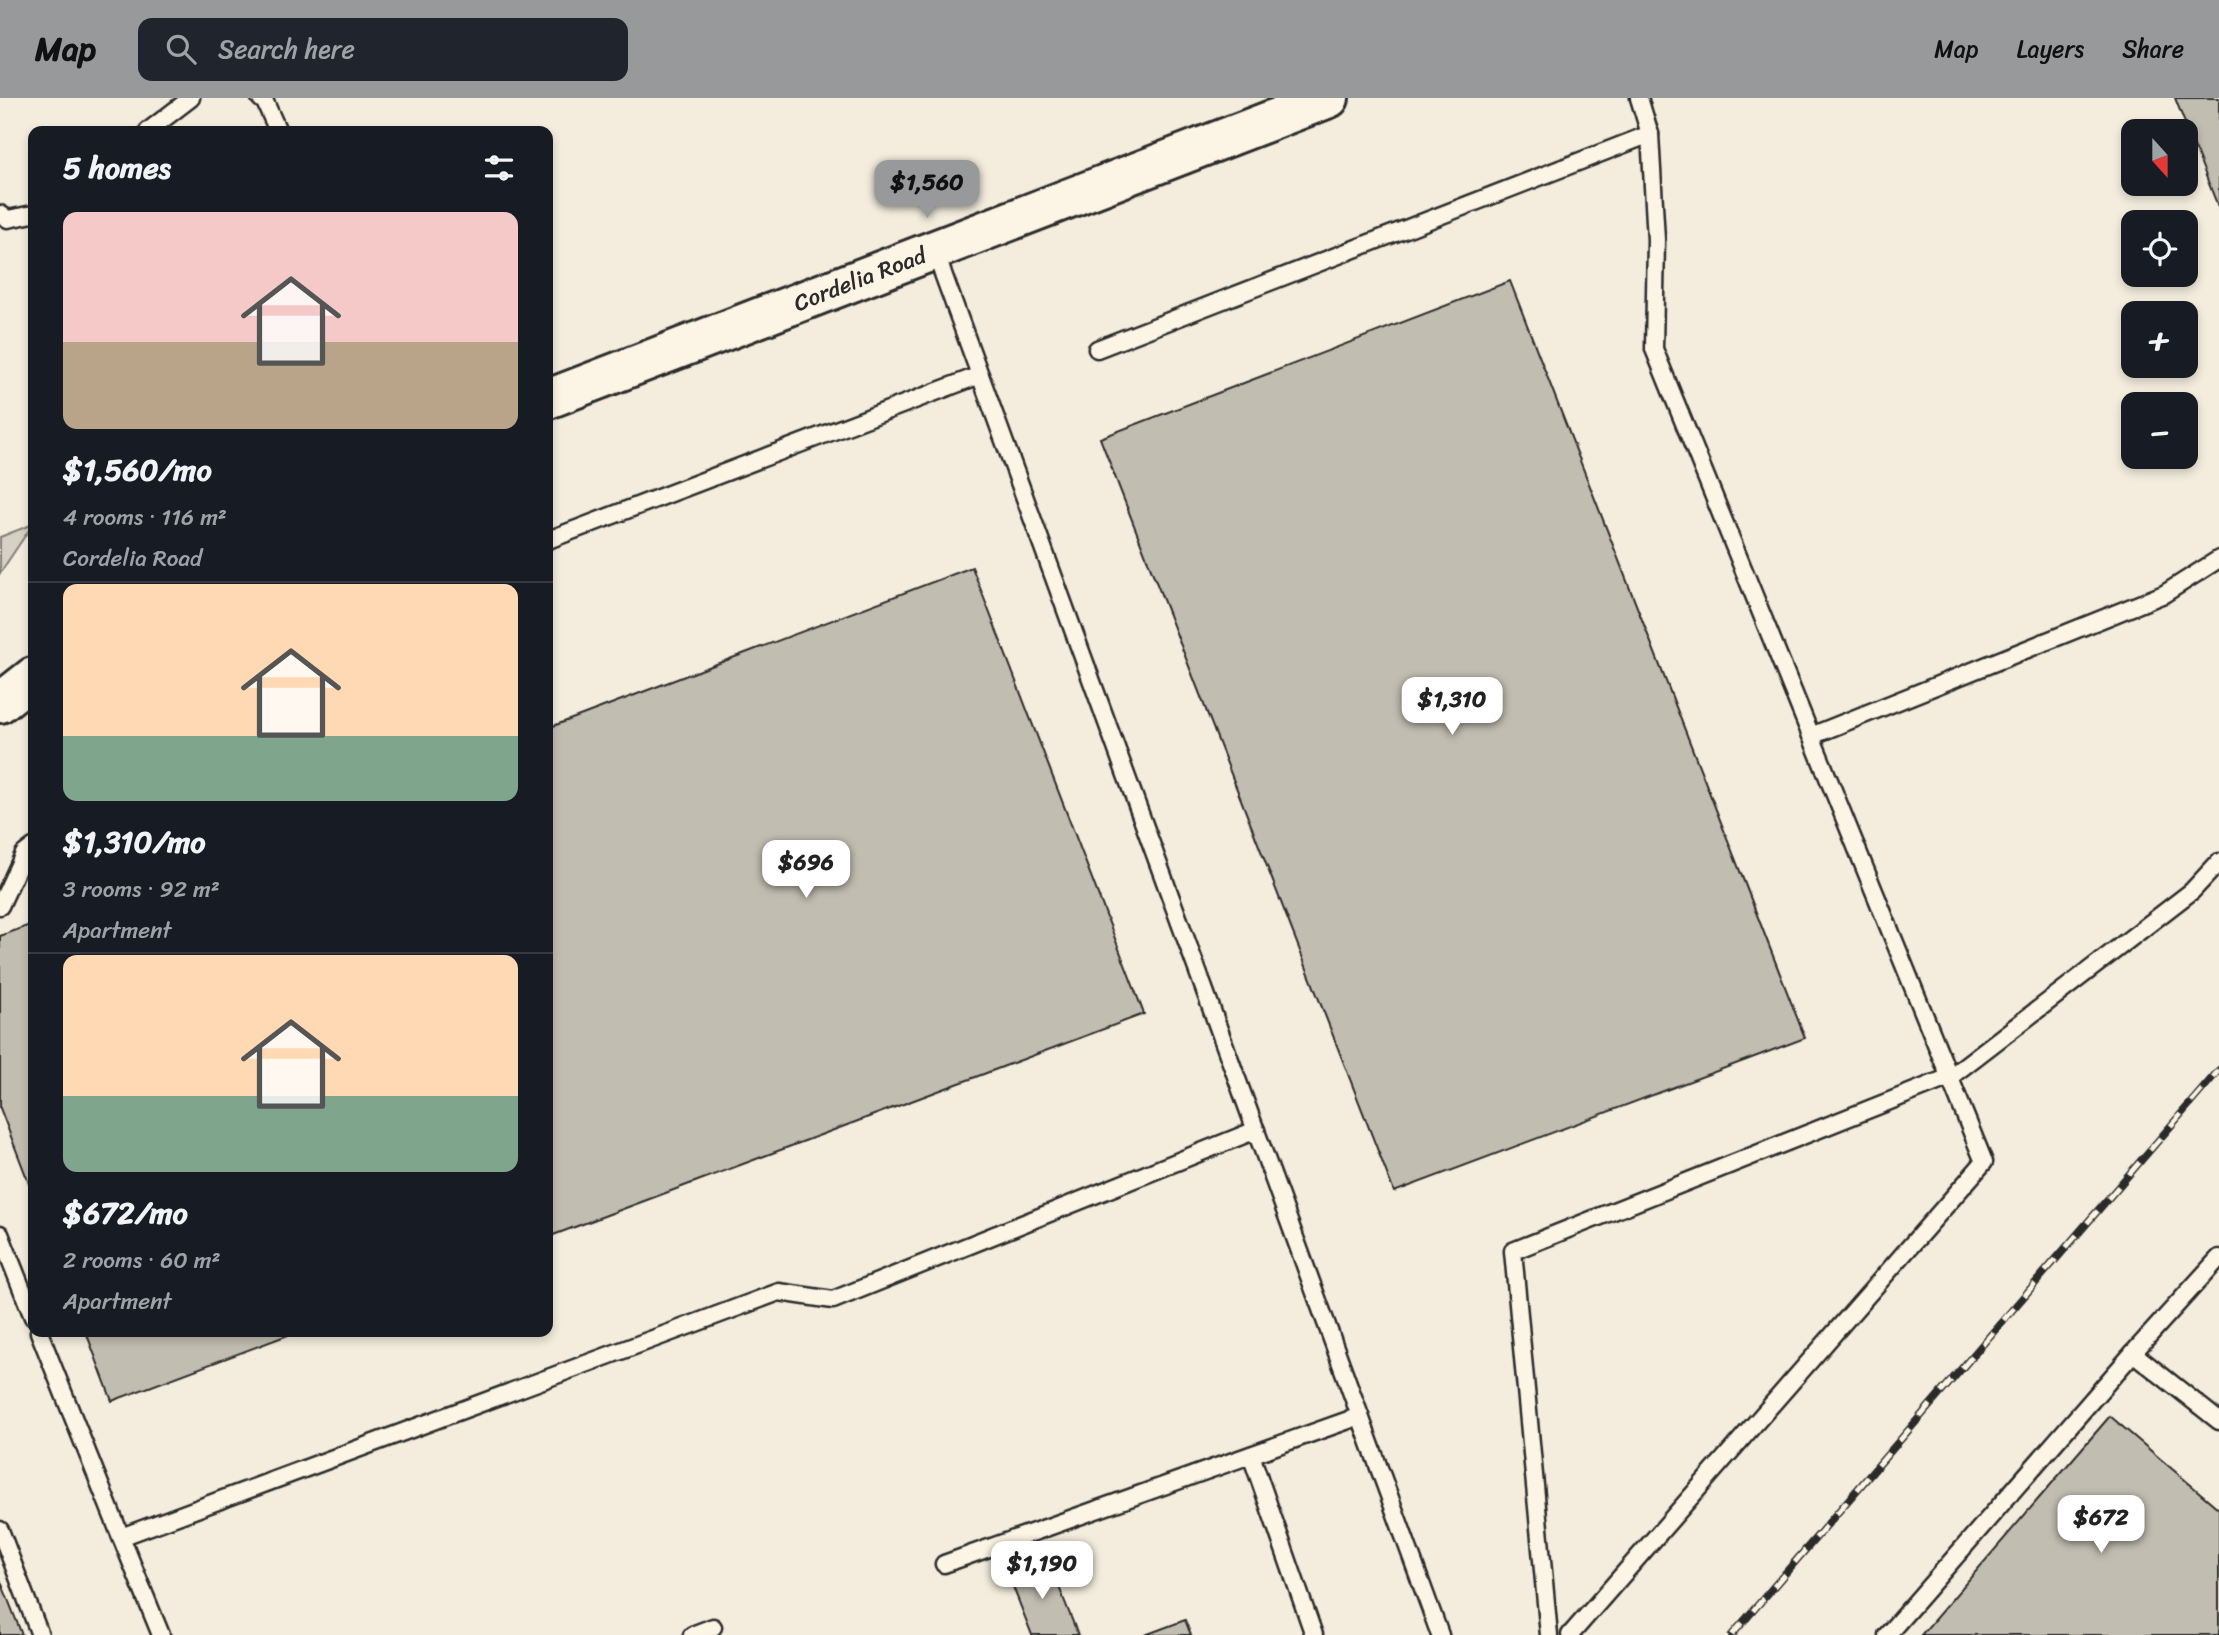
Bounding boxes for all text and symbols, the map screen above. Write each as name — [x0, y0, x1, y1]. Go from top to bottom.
search box — [138, 18, 628, 81]
text: Map — [35, 20, 96, 78]
text: Search here — [218, 26, 355, 72]
text: Map — [1934, 28, 1979, 70]
text: Layers — [2017, 28, 2084, 70]
text: Share — [2122, 28, 2184, 70]
icon: search — [162, 30, 200, 68]
north arrow — [2121, 119, 2198, 196]
map controls — [2121, 119, 2198, 469]
text: 5 homes — [63, 141, 171, 195]
icon: filters — [480, 149, 518, 187]
pin: $1,560 — [870, 160, 984, 220]
text: $1,560 — [890, 162, 964, 203]
button: locate — [2121, 210, 2198, 287]
street label: Cordelia Road — [788, 235, 934, 324]
icon: home — [228, 258, 354, 384]
button: + — [2121, 301, 2198, 378]
button: − — [2121, 392, 2198, 469]
text: $1,560/mo — [63, 443, 212, 497]
text: 4 rooms · 116 m² — [63, 497, 227, 538]
text: Cordelia Road — [63, 538, 202, 579]
icon: home — [228, 630, 354, 756]
pin: $1,310 — [1395, 678, 1509, 737]
text: $1,310 — [1418, 679, 1486, 720]
text: $1,310/mo — [63, 815, 206, 869]
pin: $696 — [765, 840, 847, 900]
text: $696 — [778, 842, 834, 883]
text: 3 rooms · 92 m² — [63, 869, 220, 910]
text: Apartment — [63, 910, 172, 951]
icon: home — [228, 1001, 354, 1127]
text: $672/mo — [63, 1186, 188, 1240]
text: 2 rooms · 60 m² — [63, 1240, 221, 1281]
text: Apartment — [63, 1281, 172, 1322]
pin: $672 — [2060, 1496, 2142, 1555]
text: $672 — [2074, 1497, 2128, 1538]
pin: $1,190 — [985, 1542, 1099, 1601]
text: $1,190 — [1007, 1543, 1077, 1584]

